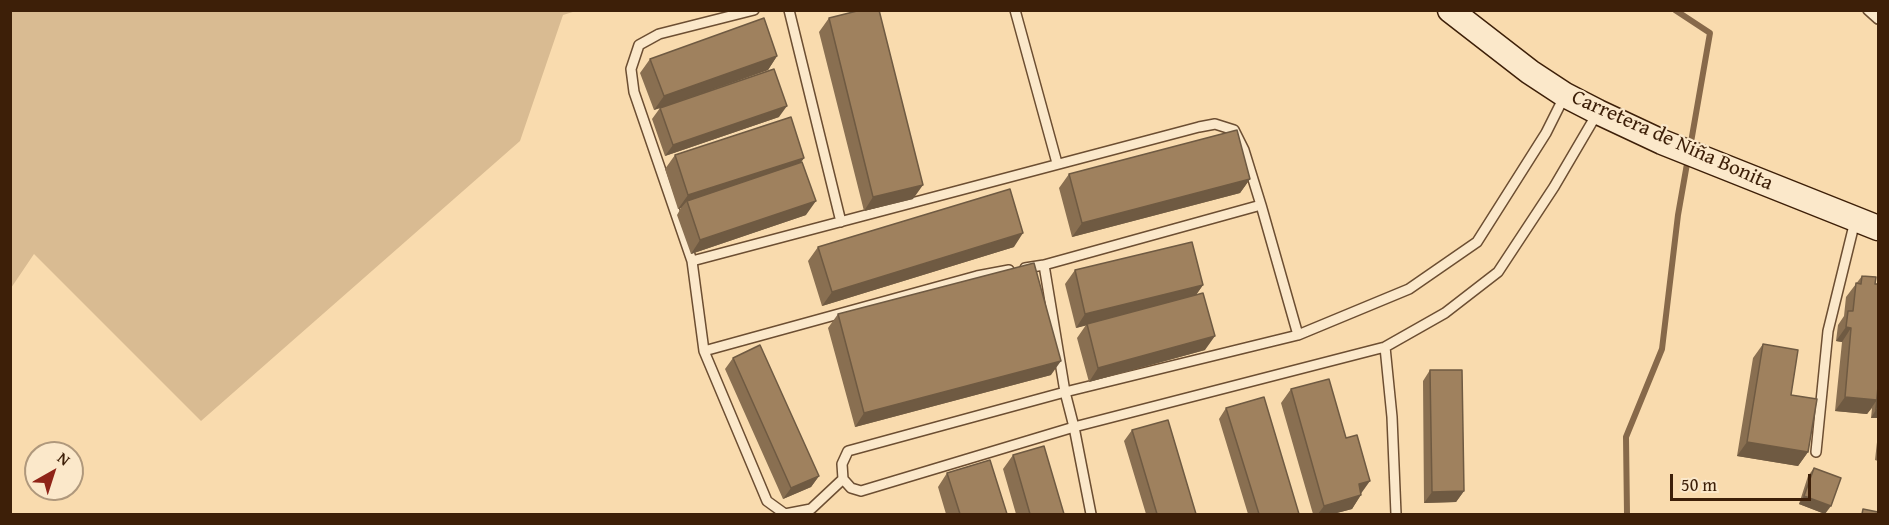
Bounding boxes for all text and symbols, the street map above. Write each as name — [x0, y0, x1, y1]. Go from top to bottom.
street label: Carretera de Niña Bonita — [1567, 85, 1777, 197]
north arrow — [24, 441, 84, 501]
text: N — [52, 446, 76, 471]
scale bar — [1673, 462, 1814, 500]
text: 50 m — [1681, 471, 1717, 498]

